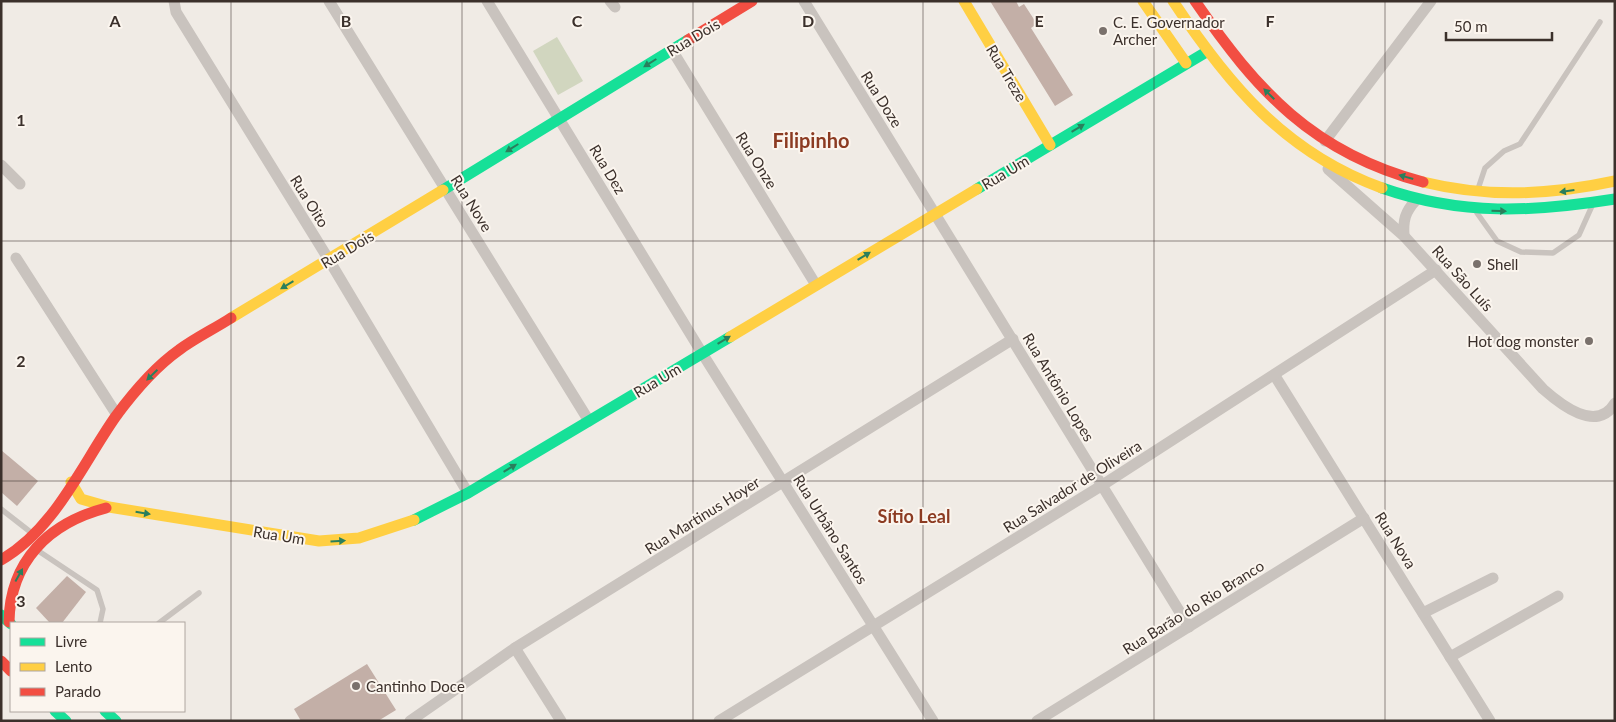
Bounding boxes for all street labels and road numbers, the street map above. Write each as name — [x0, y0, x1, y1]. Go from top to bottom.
street label: Rua Dois — [663, 14, 723, 60]
street label: Rua Treze — [983, 41, 1031, 105]
street label: Rua Doze — [858, 68, 906, 131]
street label: Rua Onze — [733, 128, 782, 192]
street label: Rua Dez — [586, 141, 630, 197]
street label: Rua Um — [978, 151, 1032, 193]
street label: Rua Nove — [447, 171, 497, 235]
street label: Rua Oito — [287, 172, 333, 230]
street label: Rua Dois — [317, 226, 377, 272]
street label: Rua São Luís — [1429, 241, 1497, 315]
street label: Rua Antônio Lopes — [1020, 330, 1098, 444]
street label: Rua Um — [630, 359, 684, 401]
street label: Rua Salvador de Oliveira — [1000, 436, 1144, 536]
street label: Rua Urbâno Santos — [790, 471, 872, 587]
street label: Rua Martinus Hoyer — [641, 472, 763, 558]
street label: Rua Nova — [1372, 508, 1420, 572]
street label: Rua Um — [252, 522, 306, 548]
street label: Rua Barão do Rio Branco — [1119, 556, 1267, 658]

